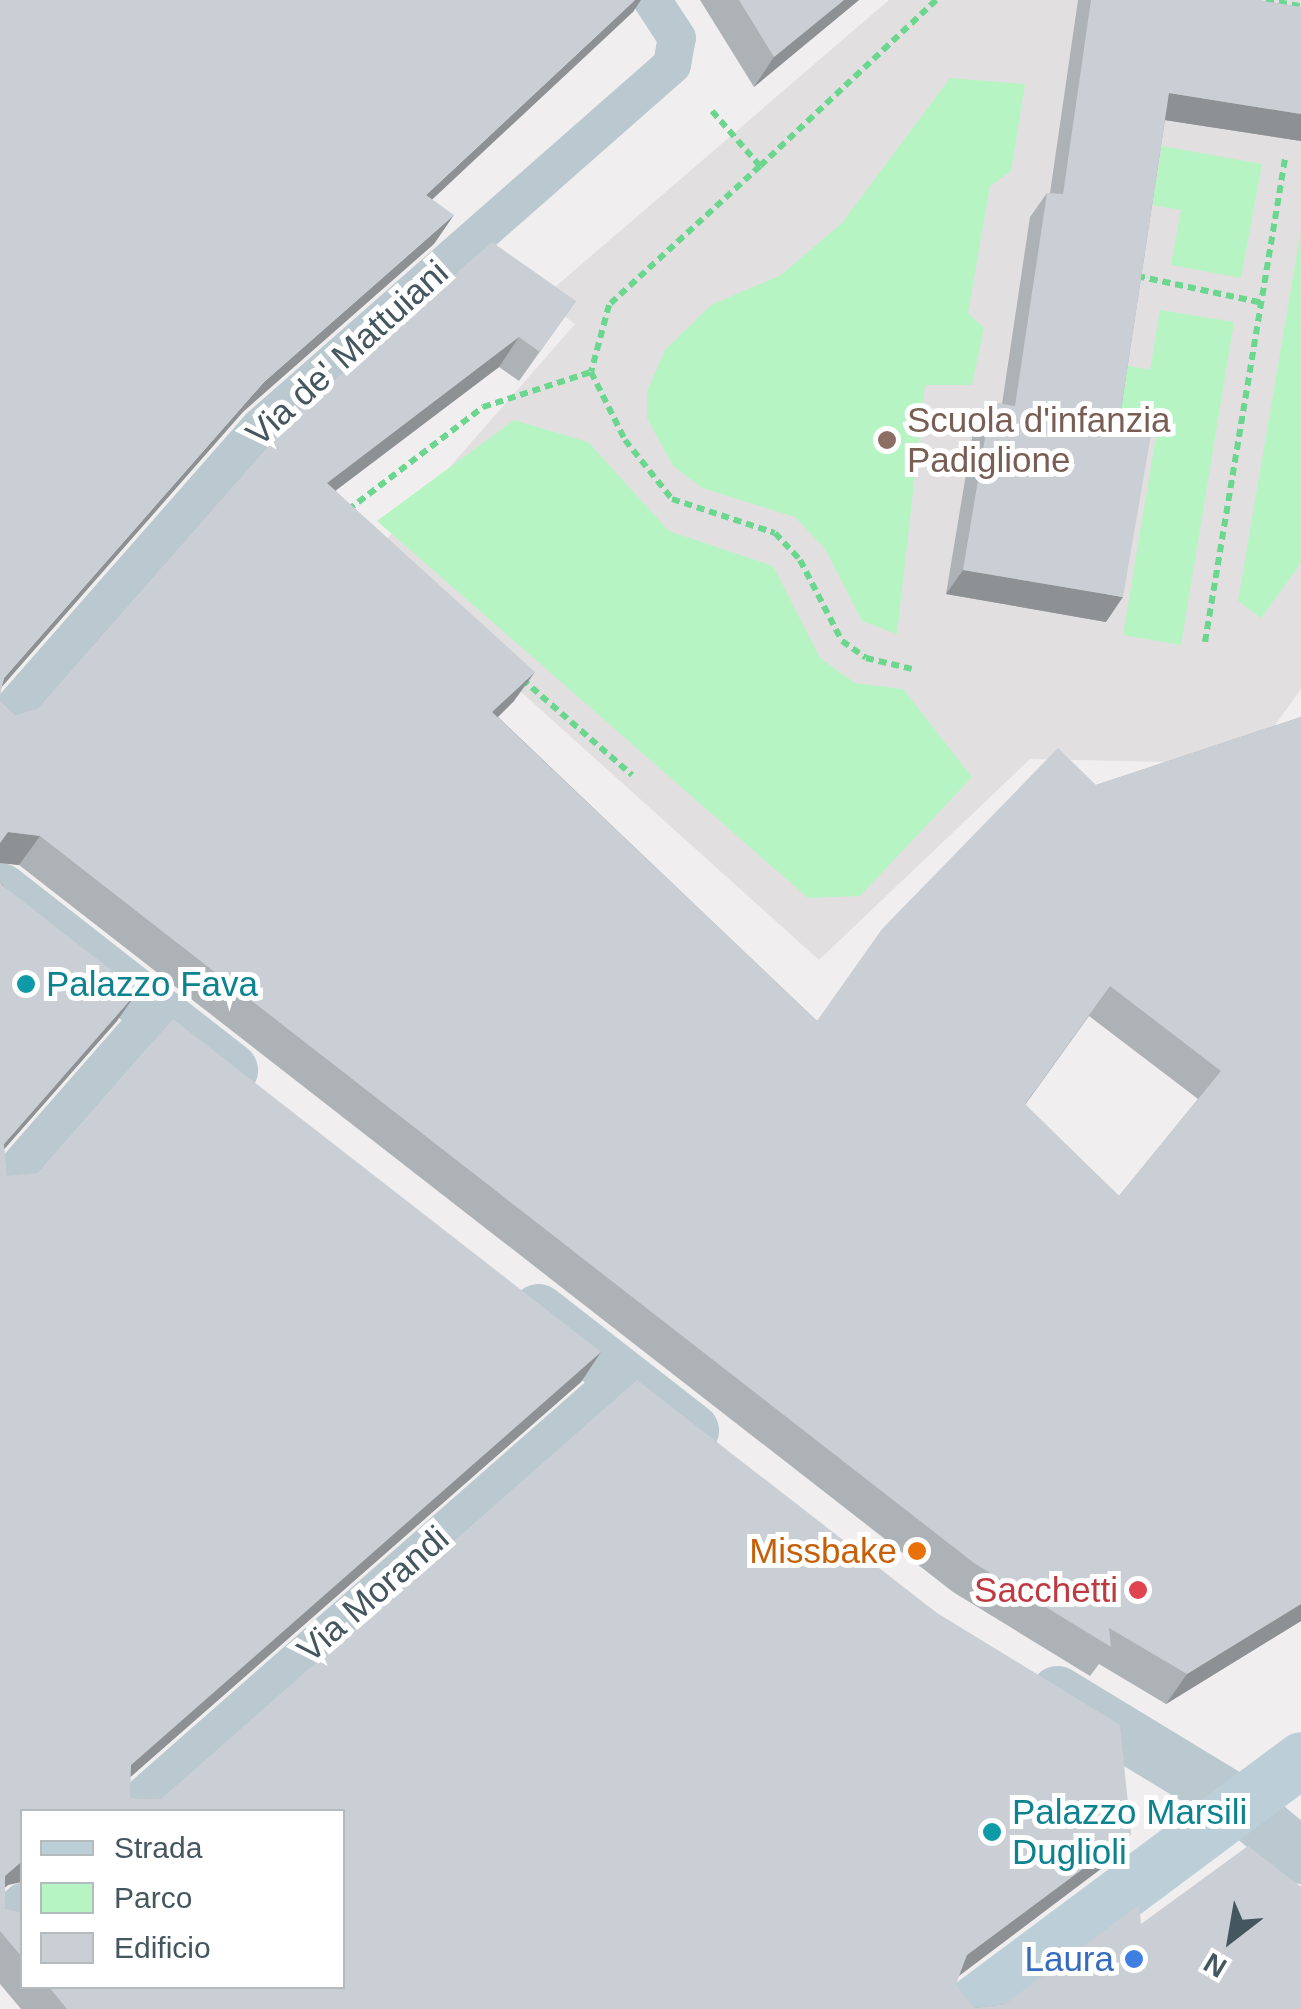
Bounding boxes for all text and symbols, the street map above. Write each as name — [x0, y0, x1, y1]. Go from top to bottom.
street label: Via de' Mattuiani — [237, 251, 457, 455]
place label: Scuola d'infanzia Padiglione — [907, 399, 1171, 481]
marker: Scuola d'infanzia Padiglione — [876, 429, 898, 451]
place label: Palazzo Fava — [46, 963, 258, 1005]
marker: Palazzo Fava — [15, 973, 37, 995]
street label: Via Morandi — [289, 1517, 457, 1671]
place label: Missbake — [749, 1530, 897, 1572]
marker: Missbake — [906, 1540, 928, 1562]
place label: Sacchetti — [974, 1569, 1118, 1611]
marker: Sacchetti — [1127, 1579, 1149, 1601]
place label: Palazzo Marsili Duglioli — [1012, 1791, 1247, 1873]
legend — [20, 1809, 345, 1989]
marker: Palazzo Marsili Duglioli — [981, 1821, 1003, 1843]
text: Strada — [114, 1831, 202, 1864]
text: Parco — [114, 1881, 192, 1914]
north arrow — [1181, 1889, 1281, 1989]
text: Edificio — [114, 1931, 211, 1964]
place label: Laura — [1024, 1938, 1114, 1980]
text: N — [1199, 1947, 1232, 1984]
marker: Laura — [1123, 1948, 1145, 1970]

